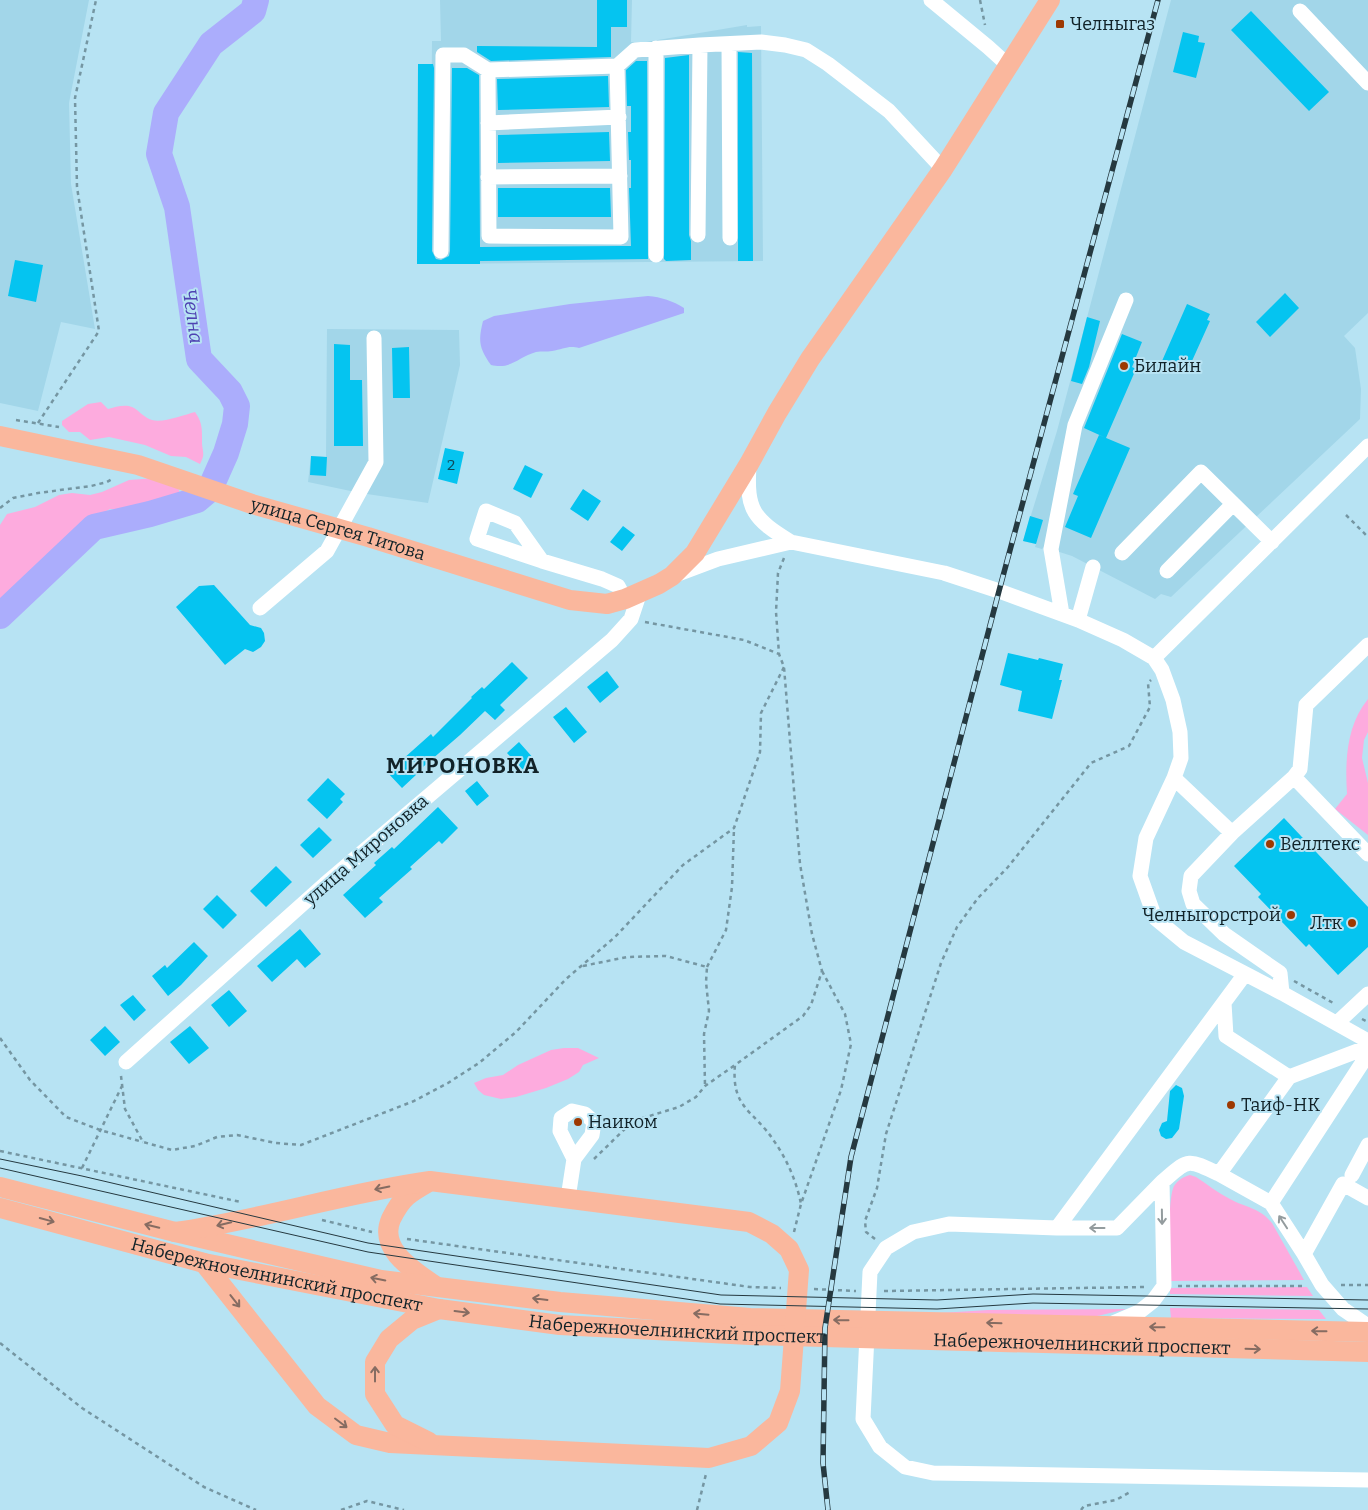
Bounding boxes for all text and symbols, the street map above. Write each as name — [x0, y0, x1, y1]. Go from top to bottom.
place label: Челныгаз — [1070, 13, 1155, 35]
marker: Челныгаз — [1054, 18, 1066, 30]
water label: Челна — [178, 287, 208, 345]
place label: Билайн — [1134, 355, 1201, 377]
marker: Билайн — [1118, 360, 1130, 372]
house number: 2 — [447, 456, 455, 474]
street label: улица Сергея Титова — [247, 493, 428, 565]
district label: МИРОНОВКА — [386, 752, 540, 779]
street label: улица Мироновка — [298, 790, 433, 911]
place label: Веллтекс — [1280, 833, 1360, 855]
marker: Веллтекс — [1264, 838, 1276, 850]
place label: Челныгорстрой — [1142, 904, 1281, 926]
marker: Челныгорстрой — [1285, 909, 1297, 921]
place label: Лтк — [1310, 912, 1342, 934]
marker: Лтк — [1346, 917, 1358, 929]
place label: Таиф-НК — [1241, 1094, 1320, 1116]
marker: Таиф-НК — [1225, 1099, 1237, 1111]
place label: Наиком — [588, 1111, 658, 1133]
marker: Наиком — [572, 1116, 584, 1128]
one-way arrow — [375, 1184, 391, 1193]
one-way arrow — [1158, 1209, 1167, 1225]
one-way arrow — [1278, 1215, 1289, 1229]
one-way arrow — [39, 1216, 55, 1226]
one-way arrow — [216, 1220, 232, 1229]
one-way arrow — [145, 1221, 161, 1230]
one-way arrow — [1089, 1223, 1106, 1233]
street label: Набережночелнинский проспект — [129, 1233, 424, 1317]
one-way arrow — [371, 1274, 387, 1284]
one-way arrow — [532, 1294, 548, 1304]
one-way arrow — [229, 1295, 240, 1308]
one-way arrow — [453, 1307, 469, 1317]
one-way arrow — [694, 1309, 710, 1319]
street label: Набережночелнинский проспект — [527, 1310, 826, 1348]
one-way arrow — [834, 1315, 850, 1324]
one-way arrow — [987, 1318, 1003, 1328]
one-way arrow — [1149, 1323, 1165, 1332]
one-way arrow — [1312, 1326, 1328, 1336]
street label: Набережночелнинский проспект — [933, 1329, 1231, 1359]
one-way arrow — [1245, 1344, 1261, 1354]
one-way arrow — [370, 1366, 380, 1382]
one-way arrow — [334, 1418, 348, 1428]

